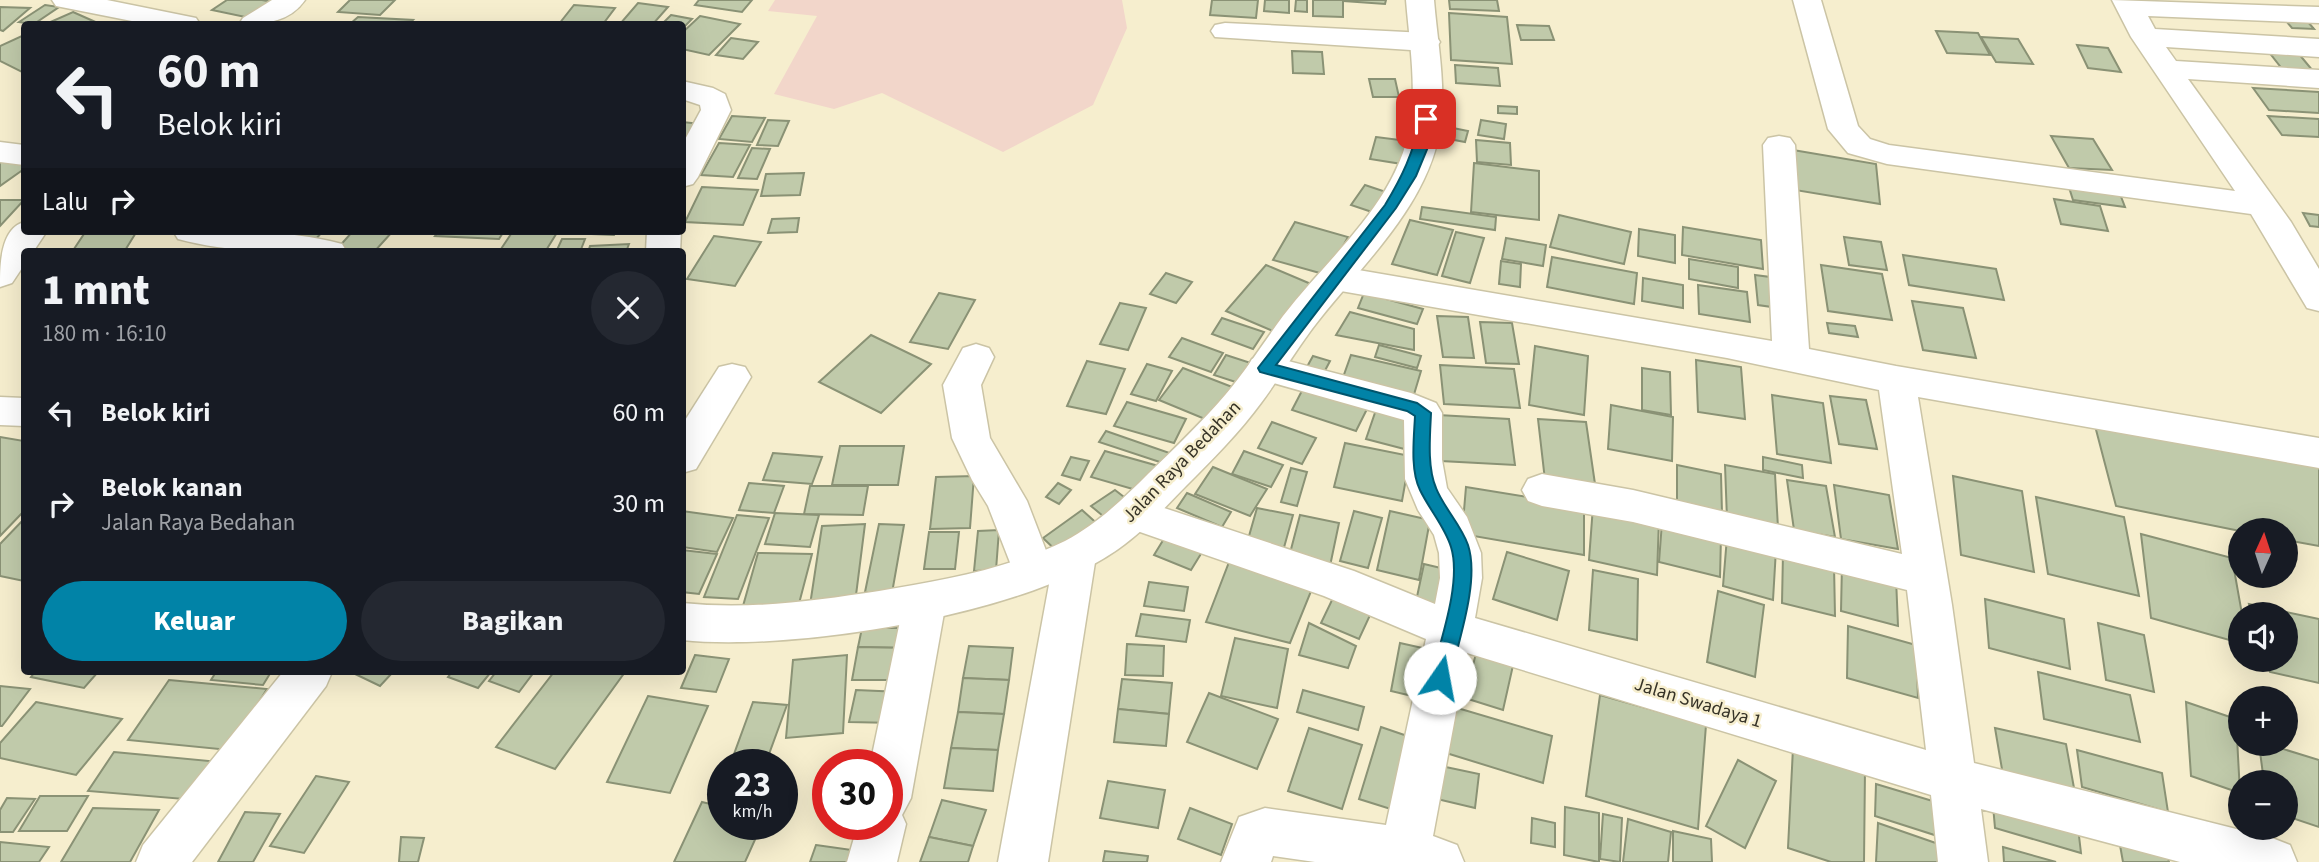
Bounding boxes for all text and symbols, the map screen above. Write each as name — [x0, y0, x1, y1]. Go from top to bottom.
text: 60 m — [157, 37, 261, 107]
icon: left — [42, 49, 133, 140]
pin — [1396, 89, 1456, 149]
icon: arrive — [1407, 100, 1445, 138]
text: Belok kiri — [157, 102, 282, 148]
icon: right — [103, 182, 141, 220]
text: Lalu — [42, 183, 89, 220]
text: 1 mnt — [42, 261, 150, 321]
button: close — [591, 271, 665, 345]
text: 180 m · 16:10 — [42, 317, 166, 350]
icon: left — [42, 394, 80, 432]
text: Belok kiri — [101, 394, 210, 431]
text: 60 m — [612, 394, 665, 431]
street label: Jalan Raya Bedahan — [1117, 395, 1247, 529]
text: Belok kanan — [101, 469, 243, 506]
icon: right — [42, 485, 80, 523]
text: 30 m — [612, 485, 665, 522]
text: Jalan Raya Bedahan — [101, 506, 295, 539]
north arrow — [2228, 518, 2298, 588]
map controls — [2228, 518, 2298, 840]
button: Keluar — [42, 581, 347, 661]
button: Bagikan — [361, 581, 665, 661]
button: sound — [2228, 602, 2298, 672]
position arrow — [1403, 641, 1477, 715]
street label: Jalan Swadaya 1 — [1631, 671, 1765, 735]
button: + — [2228, 686, 2298, 756]
speed limit sign: 30 — [812, 749, 903, 840]
text: 23 — [734, 760, 771, 810]
button: − — [2228, 770, 2298, 840]
text: km/h — [733, 799, 772, 824]

